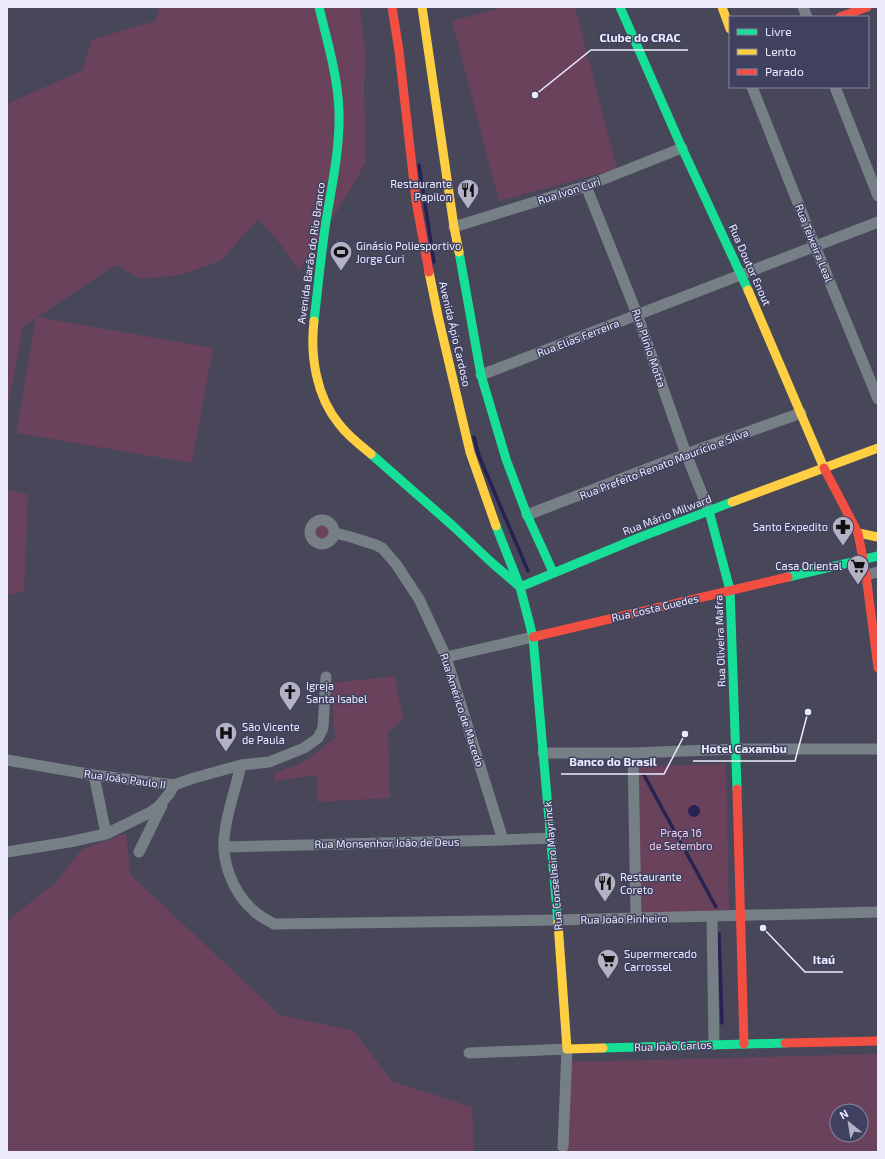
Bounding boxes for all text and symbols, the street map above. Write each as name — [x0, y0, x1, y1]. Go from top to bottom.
legend — [729, 16, 869, 88]
text: Livre — [765, 24, 792, 38]
callout: Clube do CRAC — [591, 26, 688, 50]
text: Clube do CRAC — [599, 30, 681, 44]
text: Lento — [765, 44, 796, 58]
text: Parado — [765, 64, 804, 78]
street label: Rua Ivon Curi — [536, 174, 602, 207]
place label: Restaurante Papilon — [390, 177, 452, 203]
restaurant icon: Restaurante Papilon — [455, 177, 481, 210]
street label: Avenida Barão do Rio Branco — [294, 181, 327, 324]
street label: Rua Teixeira Leal — [793, 202, 836, 284]
street label: Rua Doutor Enout — [727, 222, 774, 308]
sports icon: Ginásio Poliesportivo Jorge Curi — [328, 239, 354, 272]
place label: Ginásio Poliesportivo Jorge Curi — [356, 239, 461, 265]
street label: Avenida Ápio Cardoso — [437, 280, 474, 388]
street label: Rua Plínio Motta — [630, 307, 669, 389]
street label: Rua Elias Ferreira — [535, 316, 621, 359]
street label: Rua Prefeito Renato Maurício e Silva — [578, 425, 750, 502]
street label: Rua Mário Milward — [620, 492, 713, 537]
pharmacy icon: Santo Expedito — [830, 514, 856, 547]
place label: Santo Expedito — [753, 520, 828, 533]
supermarket icon: Casa Oriental — [845, 553, 871, 586]
place label: Casa Oriental — [775, 559, 843, 572]
street label: Rua Costa Guedes — [610, 591, 700, 624]
street label: Rua Oliveira Mafra — [711, 595, 728, 687]
street label: Rua Américo de Macedo — [438, 651, 487, 768]
church icon: Igreja Santa Isabel — [277, 679, 303, 712]
place label: Igreja Santa Isabel — [306, 679, 368, 705]
hospital icon: São Vicente de Paula — [213, 720, 239, 753]
place label: São Vicente de Paula — [242, 720, 300, 746]
callout: Hotel Caxambu — [693, 737, 795, 761]
text: Hotel Caxambu — [701, 741, 787, 755]
callout: Banco do Brasil — [561, 750, 664, 774]
text: Banco do Brasil — [569, 754, 657, 768]
street label: Rua João Paulo II — [83, 766, 167, 791]
street label: Rua Conselheiro Mayrinck — [540, 801, 565, 931]
park label: Praça 16 de Setembro — [649, 826, 713, 852]
street label: Rua Monsenhor João de Deus — [314, 835, 460, 850]
restaurant icon: Restaurante Coreto — [592, 870, 618, 903]
place label: Restaurante Coreto — [620, 870, 682, 896]
street label: Rua João Pinheiro — [580, 911, 668, 926]
supermarket icon: Supermercado Carrossel — [595, 947, 621, 980]
place label: Supermercado Carrossel — [624, 947, 697, 973]
callout: Itaú — [805, 948, 843, 972]
text: Itaú — [813, 952, 835, 966]
street label: Rua João Carlos — [634, 1038, 713, 1053]
north arrow — [829, 1103, 869, 1143]
text: N — [837, 1106, 850, 1122]

